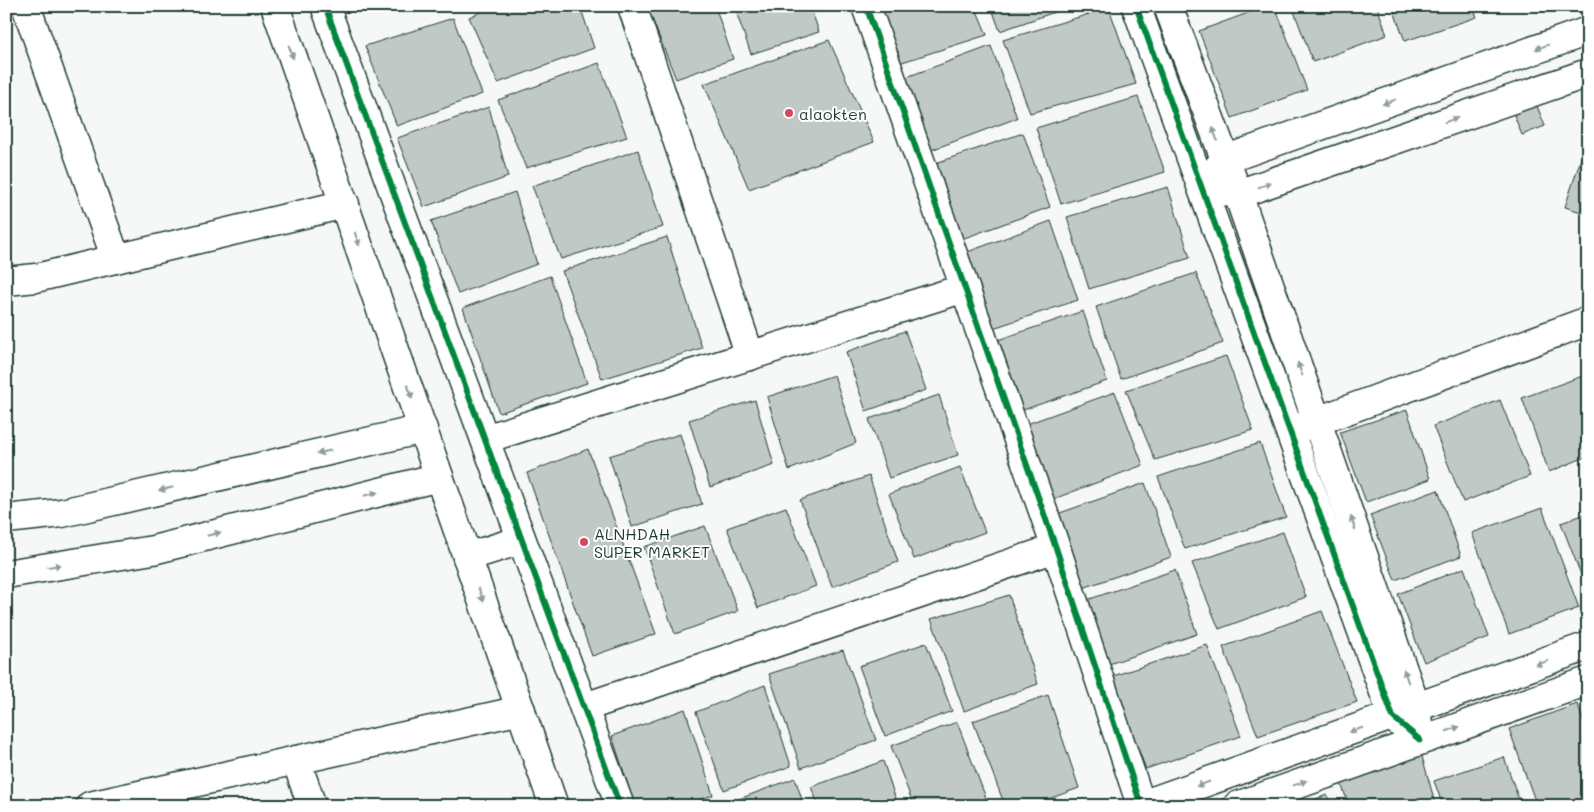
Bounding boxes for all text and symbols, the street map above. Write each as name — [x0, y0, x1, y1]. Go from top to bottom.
one-way arrow — [1534, 43, 1549, 51]
one-way arrow — [288, 45, 295, 60]
one-way arrow — [1381, 98, 1396, 106]
place label: alaokten — [799, 103, 867, 124]
marker: alaokten — [783, 107, 795, 119]
one-way arrow — [1444, 116, 1459, 123]
one-way arrow — [1211, 126, 1219, 141]
one-way arrow — [1258, 181, 1273, 189]
one-way arrow — [353, 231, 361, 246]
one-way arrow — [1295, 361, 1303, 376]
one-way arrow — [406, 385, 414, 400]
one-way arrow — [317, 448, 332, 456]
one-way arrow — [158, 485, 173, 493]
one-way arrow — [364, 490, 379, 498]
one-way arrow — [1349, 515, 1356, 530]
place label: ALNHDAH SUPER MARKET — [594, 523, 710, 562]
one-way arrow — [206, 530, 221, 538]
marker: ALNHDAH SUPER MARKET — [578, 536, 590, 548]
one-way arrow — [47, 562, 63, 570]
one-way arrow — [477, 588, 485, 603]
one-way arrow — [1534, 659, 1549, 667]
one-way arrow — [1402, 668, 1410, 683]
one-way arrow — [1446, 725, 1461, 733]
one-way arrow — [1349, 727, 1364, 734]
one-way arrow — [1292, 779, 1307, 786]
one-way arrow — [1195, 780, 1210, 788]

